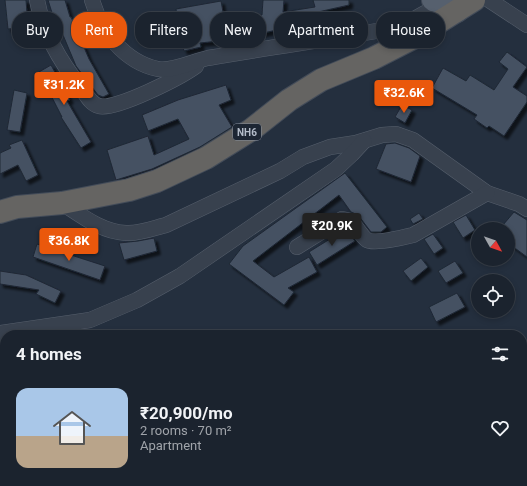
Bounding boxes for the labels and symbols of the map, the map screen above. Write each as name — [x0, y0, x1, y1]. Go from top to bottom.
pin: ₹31.2K — [31, 72, 97, 106]
pin: ₹32.6K — [371, 80, 437, 114]
road number: NH6 — [233, 124, 261, 140]
pin: ₹20.9K — [299, 213, 365, 247]
north arrow — [471, 222, 515, 266]
pin: ₹36.8K — [36, 228, 102, 262]

